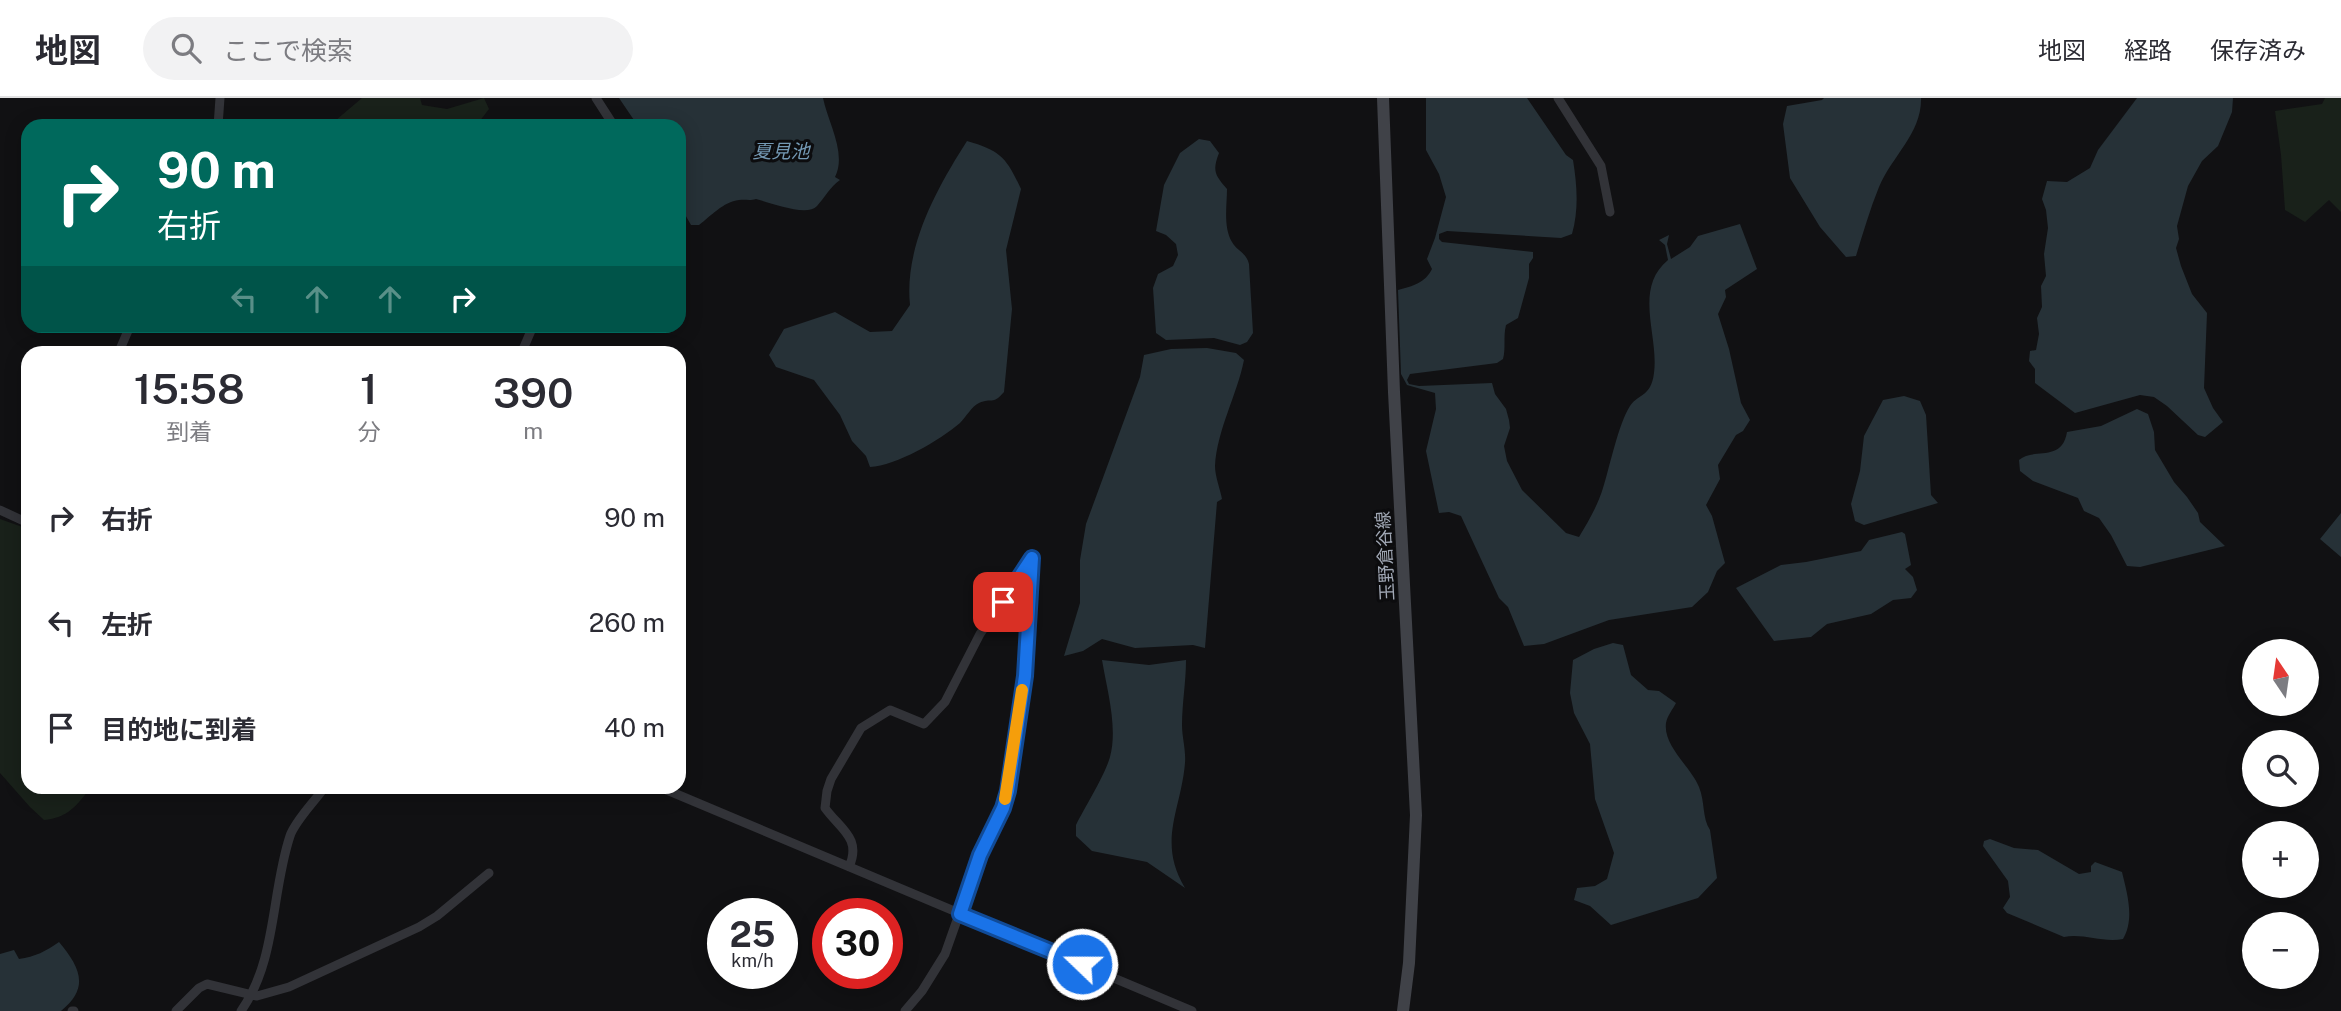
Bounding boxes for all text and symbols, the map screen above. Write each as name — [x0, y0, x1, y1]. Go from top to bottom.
search box — [143, 17, 633, 80]
icon: search — [167, 29, 205, 67]
text: 地図 — [35, 31, 101, 69]
text: ここで検索 — [223, 35, 353, 66]
text: 地図 — [2038, 36, 2086, 64]
text: 経路 — [2124, 36, 2172, 64]
text: 保存済み — [2210, 36, 2306, 64]
water label: 夏見池 — [752, 140, 811, 162]
text: 90 m — [157, 141, 276, 199]
icon: right — [42, 147, 133, 238]
text: 右折 — [157, 207, 221, 244]
icon: left — [225, 280, 263, 318]
icon: ahead — [298, 280, 336, 318]
icon: ahead — [371, 280, 409, 318]
icon: right — [444, 280, 482, 318]
text: 15:58 — [134, 364, 245, 413]
text: 1 — [360, 364, 378, 413]
text: 390 — [493, 368, 573, 417]
text: m — [523, 417, 543, 444]
text: 到着 — [166, 418, 212, 445]
text: 分 — [357, 418, 380, 445]
icon: right — [42, 499, 80, 537]
text: 90 m — [604, 502, 665, 533]
text: 右折 — [101, 504, 153, 535]
street label: 玉野倉谷線 — [1372, 511, 1398, 601]
pin — [973, 572, 1033, 632]
icon: arrive — [984, 583, 1022, 621]
icon: left — [42, 604, 80, 642]
text: 260 m — [589, 607, 665, 638]
text: 左折 — [101, 609, 153, 640]
north arrow — [2242, 639, 2319, 716]
map controls — [2242, 639, 2319, 989]
icon: arrive — [42, 709, 80, 747]
text: 40 m — [604, 712, 665, 743]
text: 目的地に到着 — [101, 714, 257, 745]
button: search — [2242, 730, 2319, 807]
button: + — [2242, 821, 2319, 898]
speed limit sign: 30 — [812, 898, 903, 989]
button: − — [2242, 912, 2319, 989]
text: 25 — [730, 914, 775, 955]
position arrow — [1045, 927, 1119, 1001]
text: km/h — [731, 950, 774, 971]

